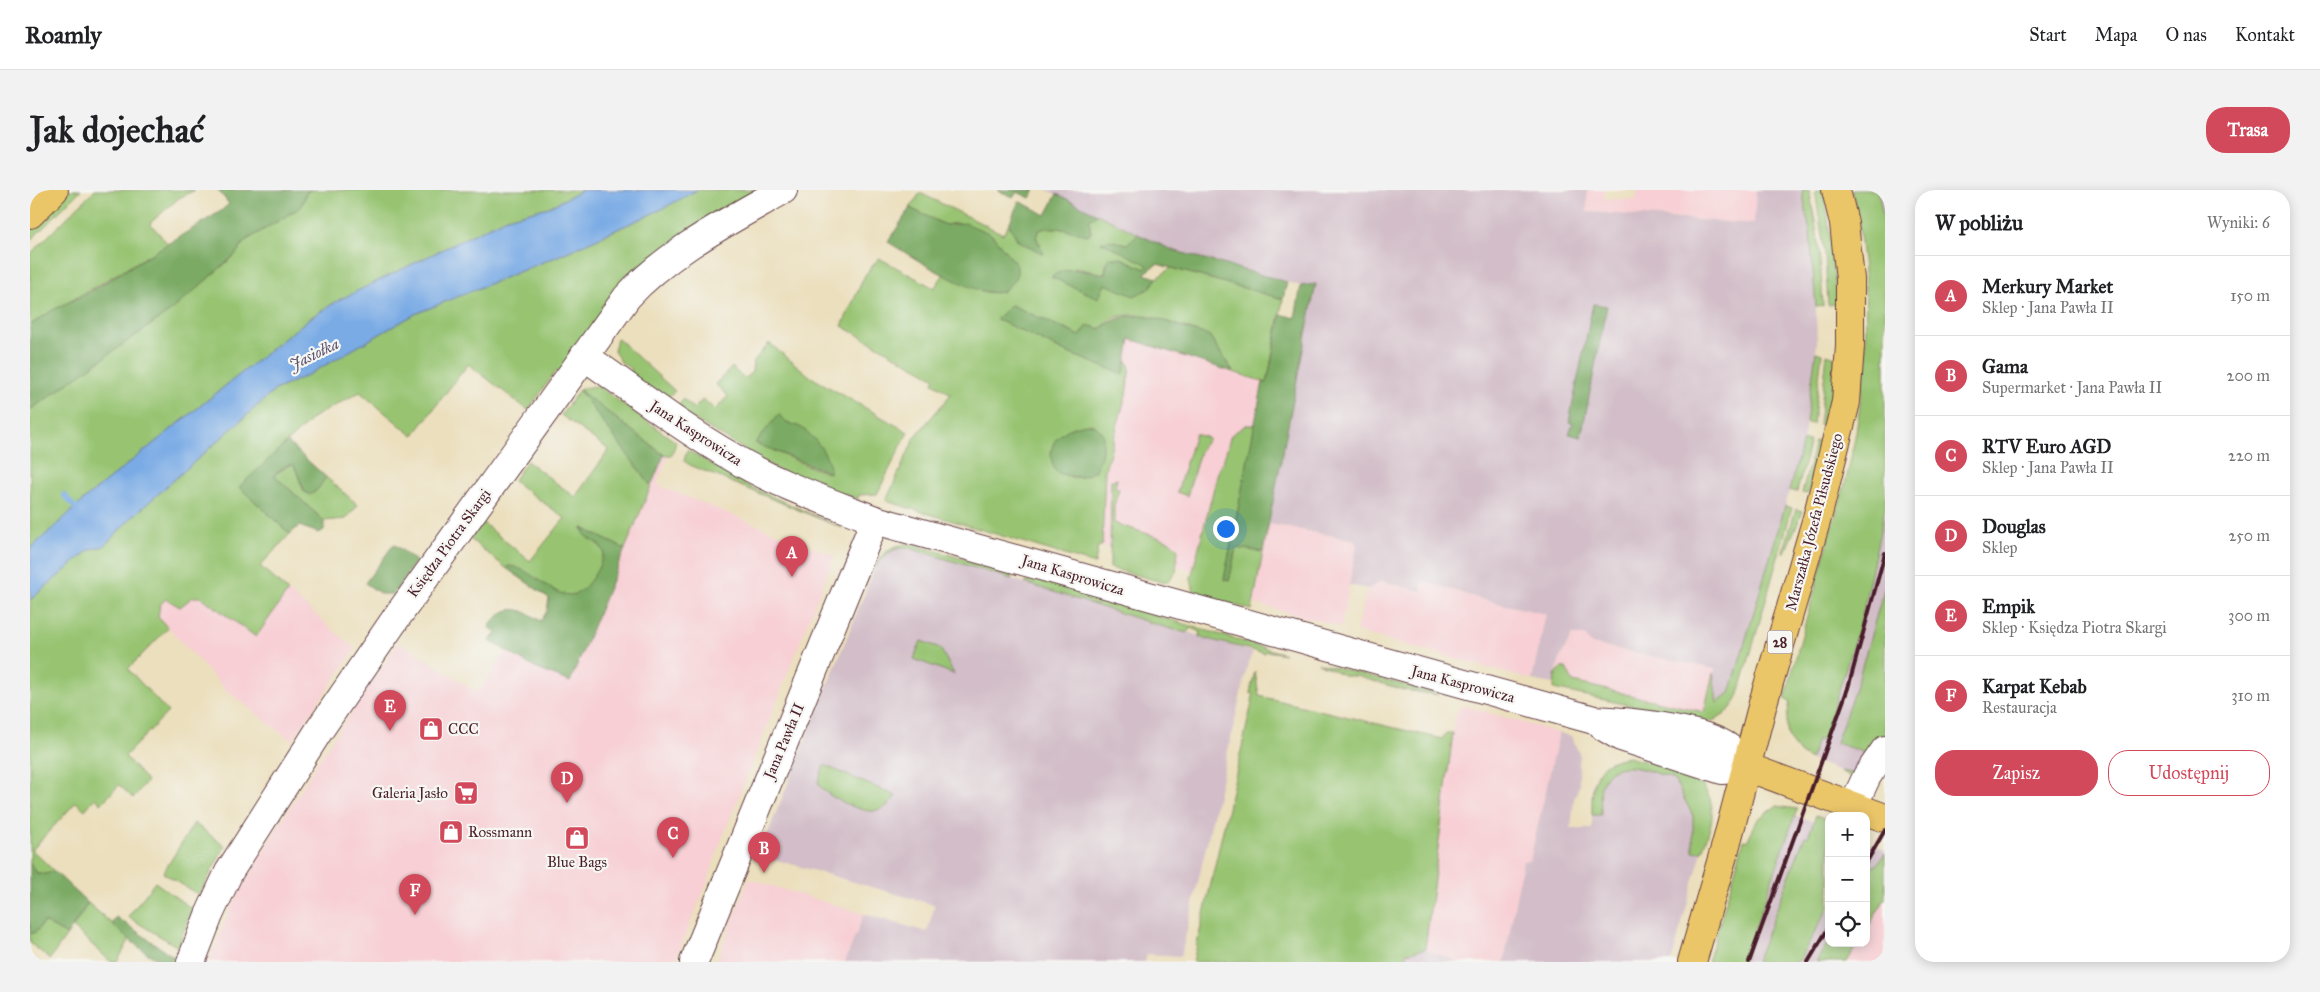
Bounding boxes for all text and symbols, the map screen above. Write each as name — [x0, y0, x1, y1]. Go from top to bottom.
text: Roamly — [25, 20, 102, 50]
text: Start — [2029, 24, 2067, 46]
text: Mapa — [2095, 24, 2137, 46]
text: O nas — [2165, 24, 2207, 46]
text: Kontakt — [2235, 24, 2295, 46]
button: Trasa — [2206, 107, 2290, 153]
text: Jak dojechać — [30, 109, 204, 152]
text: W pobliżu — [1935, 210, 2023, 236]
text: Wyniki: 6 — [2207, 213, 2270, 232]
text: Merkury Market — [1982, 275, 2113, 298]
text: A — [1946, 286, 1956, 305]
text: 150 m — [2230, 286, 2270, 305]
text: Sklep · Jana Pawła II — [1982, 298, 2114, 317]
water label: Jasiołka — [285, 334, 342, 374]
text: Gama — [1982, 355, 2028, 378]
text: B — [1946, 366, 1956, 385]
text: 200 m — [2227, 366, 2270, 385]
text: Supermarket · Jana Pawła II — [1982, 378, 2162, 397]
street label: Jana Kasprowicza — [644, 395, 746, 471]
street label: Marszałka Józefa Piłsudskiego — [1782, 431, 1847, 613]
text: RTV Euro AGD — [1982, 435, 2111, 458]
text: C — [1946, 446, 1956, 465]
text: 220 m — [2228, 446, 2270, 465]
text: Sklep · Jana Pawła II — [1982, 458, 2114, 477]
street label: Księdza Piotra Skargi — [404, 485, 494, 601]
text: Douglas — [1982, 515, 2046, 538]
your location — [1213, 516, 1239, 542]
text: D — [1945, 526, 1957, 545]
text: 250 m — [2229, 526, 2270, 545]
pin: A — [776, 536, 808, 577]
text: Sklep — [1982, 538, 2018, 557]
street label: Jana Kasprowicza — [1017, 550, 1127, 600]
text: Empik — [1982, 595, 2035, 618]
text: E — [1945, 606, 1957, 625]
text: 300 m — [2228, 606, 2270, 625]
text: Sklep · Księdza Piotra Skargi — [1982, 618, 2167, 637]
road number: 28 — [1768, 631, 1792, 654]
street label: Jana Kasprowicza — [1407, 661, 1517, 708]
text: Karpat Kebab — [1982, 675, 2087, 698]
text: F — [1946, 686, 1956, 705]
text: 310 m — [2231, 686, 2270, 705]
pin: E — [374, 690, 406, 731]
text: Restauracja — [1982, 698, 2057, 717]
street label: Jana Pawła II — [759, 700, 809, 784]
shop icon: CCC — [418, 716, 444, 742]
place label: CCC — [448, 720, 479, 738]
button: Zapisz — [1935, 750, 2098, 796]
button: Udostępnij — [2108, 750, 2270, 796]
pin: D — [551, 762, 583, 803]
supermarket icon: Galeria Jasło — [453, 780, 479, 806]
place label: Galeria Jasło — [372, 784, 448, 803]
map controls — [1825, 812, 1870, 947]
button: + — [1825, 812, 1870, 857]
pin: C — [657, 817, 689, 858]
shop icon: Rossmann — [438, 819, 464, 845]
place label: Rossmann — [468, 823, 532, 841]
shop icon: Blue Bags — [564, 825, 590, 851]
pin: B — [748, 832, 780, 873]
place label: Blue Bags — [547, 853, 607, 871]
button: − — [1825, 857, 1870, 902]
pin: F — [399, 874, 431, 915]
button: locate — [1825, 902, 1870, 947]

